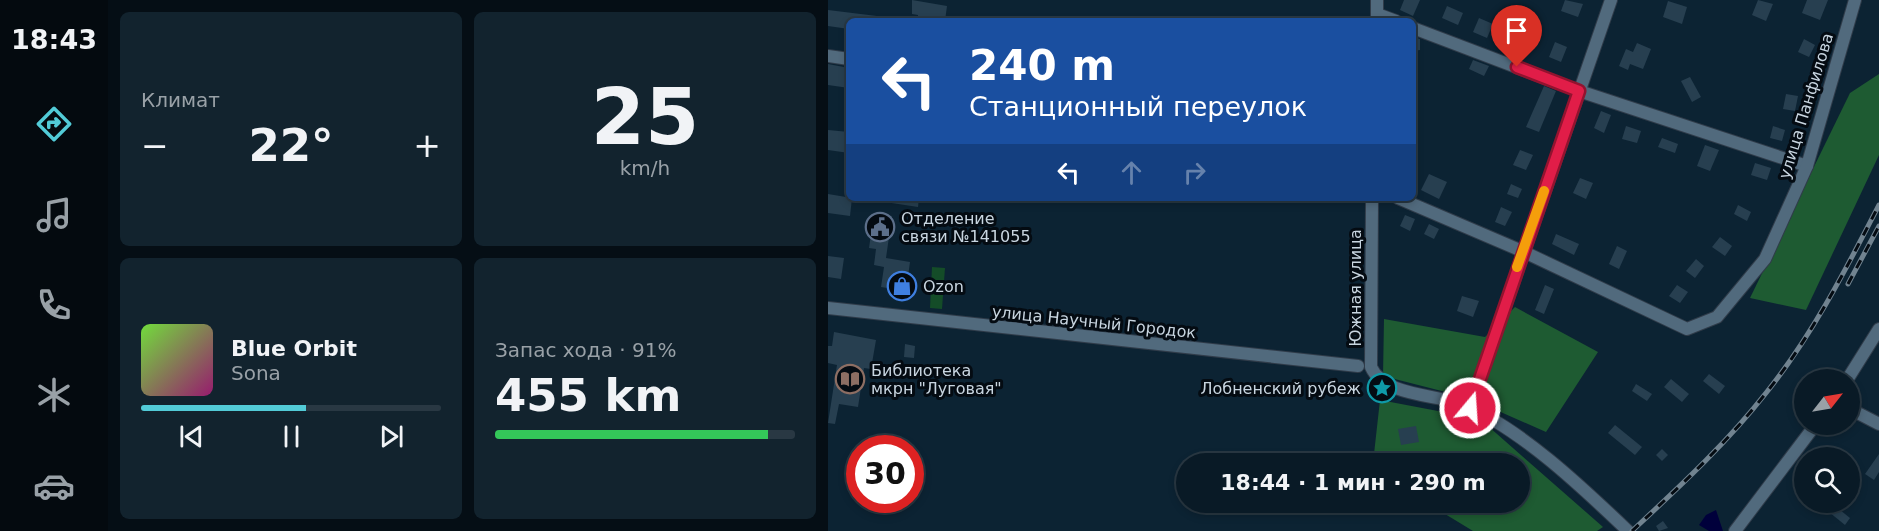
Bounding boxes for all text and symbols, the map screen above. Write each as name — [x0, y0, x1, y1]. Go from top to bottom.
pin — [1491, 5, 1542, 67]
icon: arrive — [1500, 14, 1533, 47]
text: 18:43 — [11, 24, 97, 55]
street label: улица Панфилова — [1775, 31, 1837, 181]
text: 240 m — [969, 41, 1115, 90]
icon: left — [870, 42, 948, 120]
text: 25 — [591, 72, 699, 162]
text: Климат — [141, 88, 220, 112]
text: Станционный переулок — [969, 91, 1307, 122]
icon: directions — [33, 103, 75, 145]
text: 22° — [248, 119, 334, 172]
text: − — [141, 126, 169, 165]
text: + — [413, 126, 441, 165]
text: km/h — [620, 156, 670, 180]
icon: left — [1052, 156, 1085, 189]
icon: ahead — [1115, 156, 1148, 189]
icon: right — [1178, 156, 1211, 189]
icon: music — [33, 194, 75, 236]
place label: Отделение связи №141055 — [901, 209, 1031, 246]
public building icon: Отделение связи №141055 — [864, 211, 896, 243]
street label: Южная улица — [1346, 229, 1365, 347]
shop icon: Ozon — [886, 270, 918, 302]
place label: Ozon — [923, 277, 964, 296]
icon: phone — [33, 284, 75, 326]
street label: улица Научный Городок — [991, 302, 1197, 342]
text: Blue Orbit — [231, 336, 357, 361]
text: Запас хода · 91% — [495, 338, 676, 362]
text: Sona — [231, 361, 281, 385]
place label: Библиотека мкрн "Луговая" — [871, 361, 1002, 398]
library icon: Библиотека мкрн "Луговая" — [834, 363, 866, 395]
text: 455 km — [495, 369, 681, 422]
north arrow — [1794, 369, 1860, 435]
map controls — [1794, 369, 1860, 513]
place icon: Лобненский рубеж — [1366, 372, 1398, 404]
icon: climate — [33, 374, 75, 416]
position arrow — [1438, 376, 1502, 440]
place label: Лобненский рубеж — [1200, 379, 1361, 398]
icon: previous — [175, 420, 208, 453]
icon: pause — [275, 420, 308, 453]
icon: next — [375, 420, 408, 453]
speed limit sign: 30 — [846, 435, 924, 513]
button: search — [1794, 447, 1860, 513]
icon: car — [33, 465, 75, 507]
text: 18:44 · 1 мин · 290 m — [1220, 470, 1486, 495]

